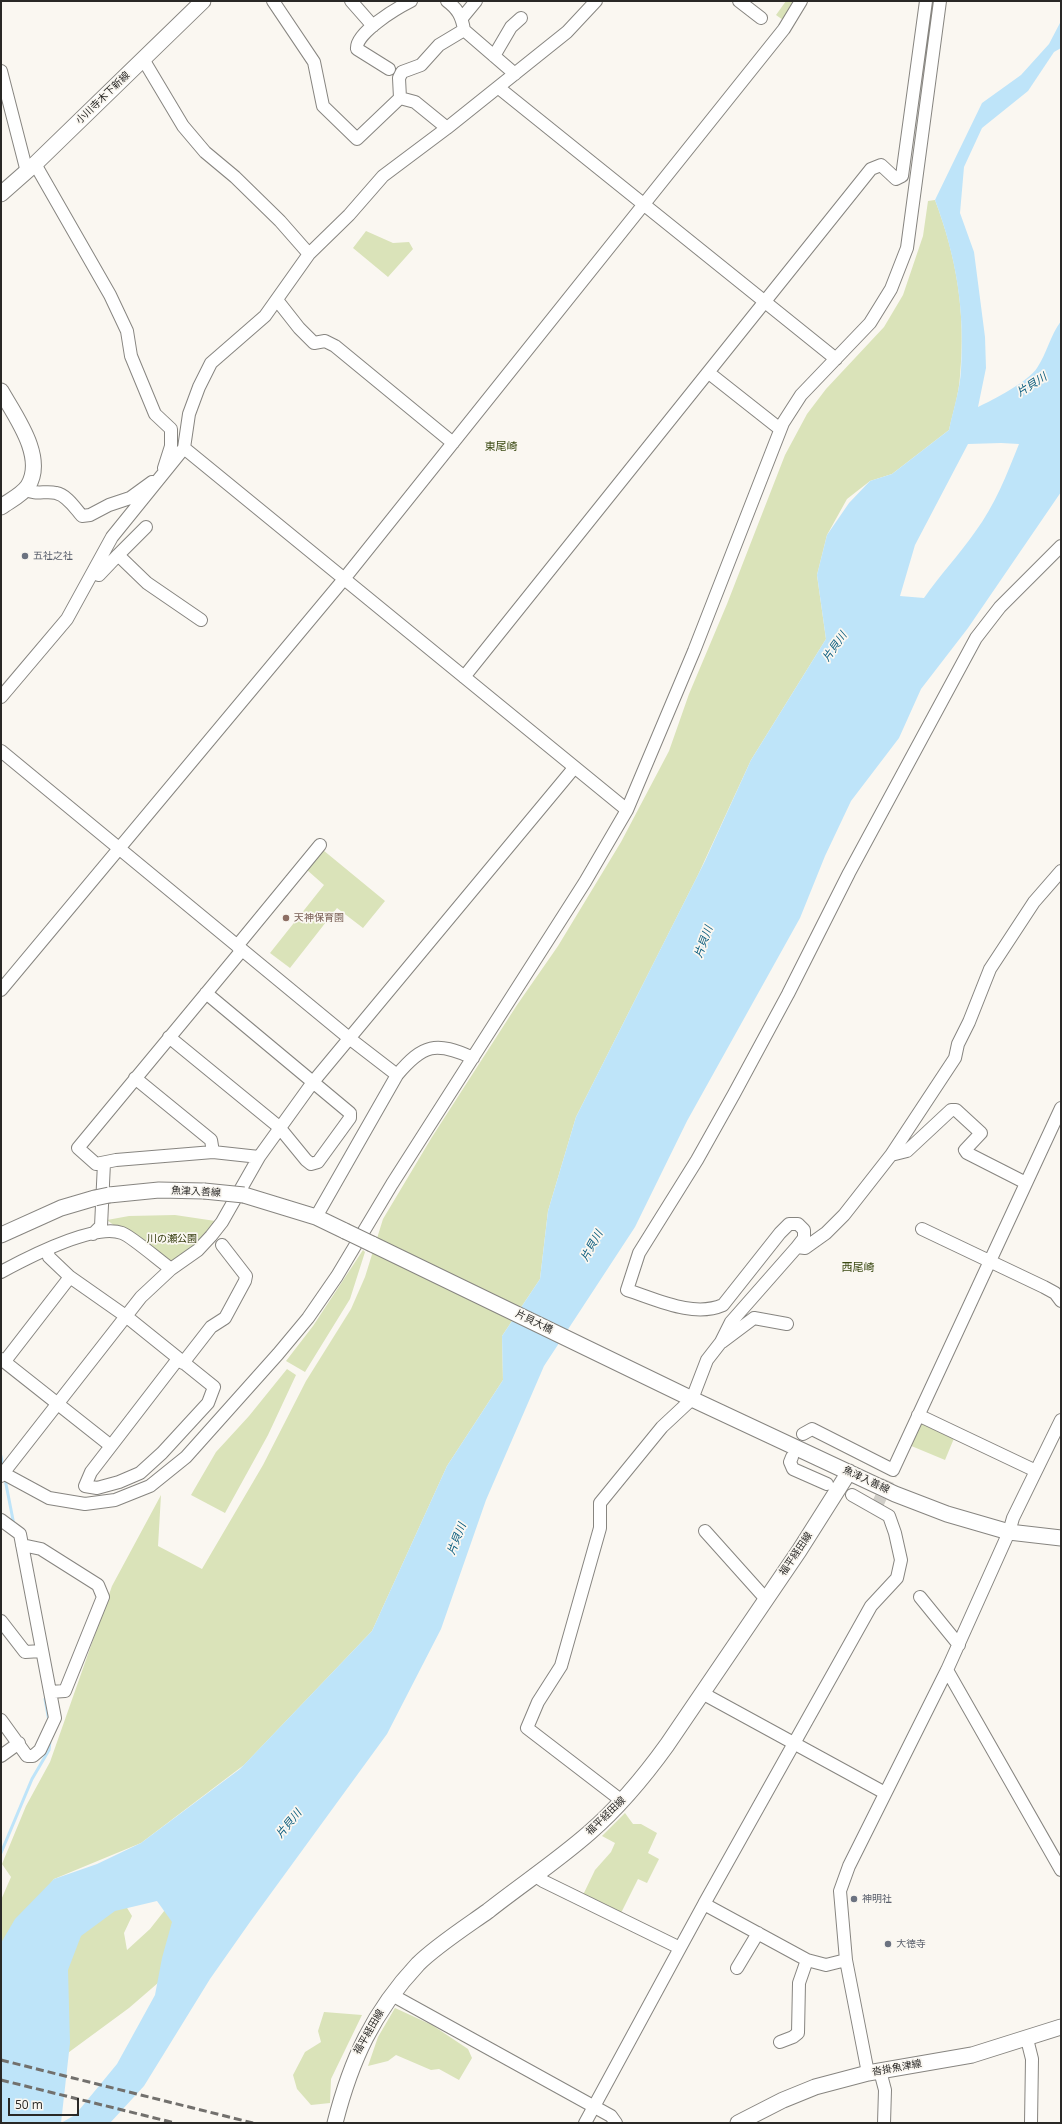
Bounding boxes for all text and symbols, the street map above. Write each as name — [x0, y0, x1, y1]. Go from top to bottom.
street label: 小川寺木下新線 — [74, 69, 132, 127]
water label: 片貝川 — [1015, 370, 1049, 400]
district label: 東尾崎 — [485, 440, 517, 454]
place label: 五社之社 — [33, 550, 73, 562]
marker: 五社之社 — [20, 551, 30, 561]
water label: 片貝川 — [820, 630, 850, 664]
place label: 天神保育園 — [294, 912, 344, 924]
marker: 天神保育園 — [281, 913, 291, 923]
water label: 片貝川 — [692, 924, 716, 960]
street label: 魚津入善線 — [171, 1185, 221, 1199]
water label: 片貝川 — [578, 1228, 606, 1264]
park label: 川の瀬公園 — [147, 1233, 197, 1245]
district label: 西尾崎 — [842, 1261, 874, 1275]
street label: 片貝大橋 — [513, 1308, 555, 1336]
street label: 魚津入善線 — [841, 1464, 891, 1496]
water label: 片貝川 — [445, 1521, 469, 1557]
street label: 福平経田線 — [777, 1530, 815, 1578]
street label: 福平経田線 — [584, 1794, 628, 1838]
water label: 片貝川 — [273, 1807, 305, 1841]
place label: 神明社 — [862, 1893, 892, 1905]
marker: 神明社 — [849, 1894, 859, 1904]
place label: 大徳寺 — [896, 1938, 926, 1950]
marker: 大徳寺 — [883, 1939, 893, 1949]
street label: 福平経田線 — [351, 2007, 387, 2057]
street label: 沓掛魚津線 — [871, 2058, 923, 2078]
scale bar — [10, 2090, 81, 2116]
text: 50 m — [15, 2096, 43, 2113]

